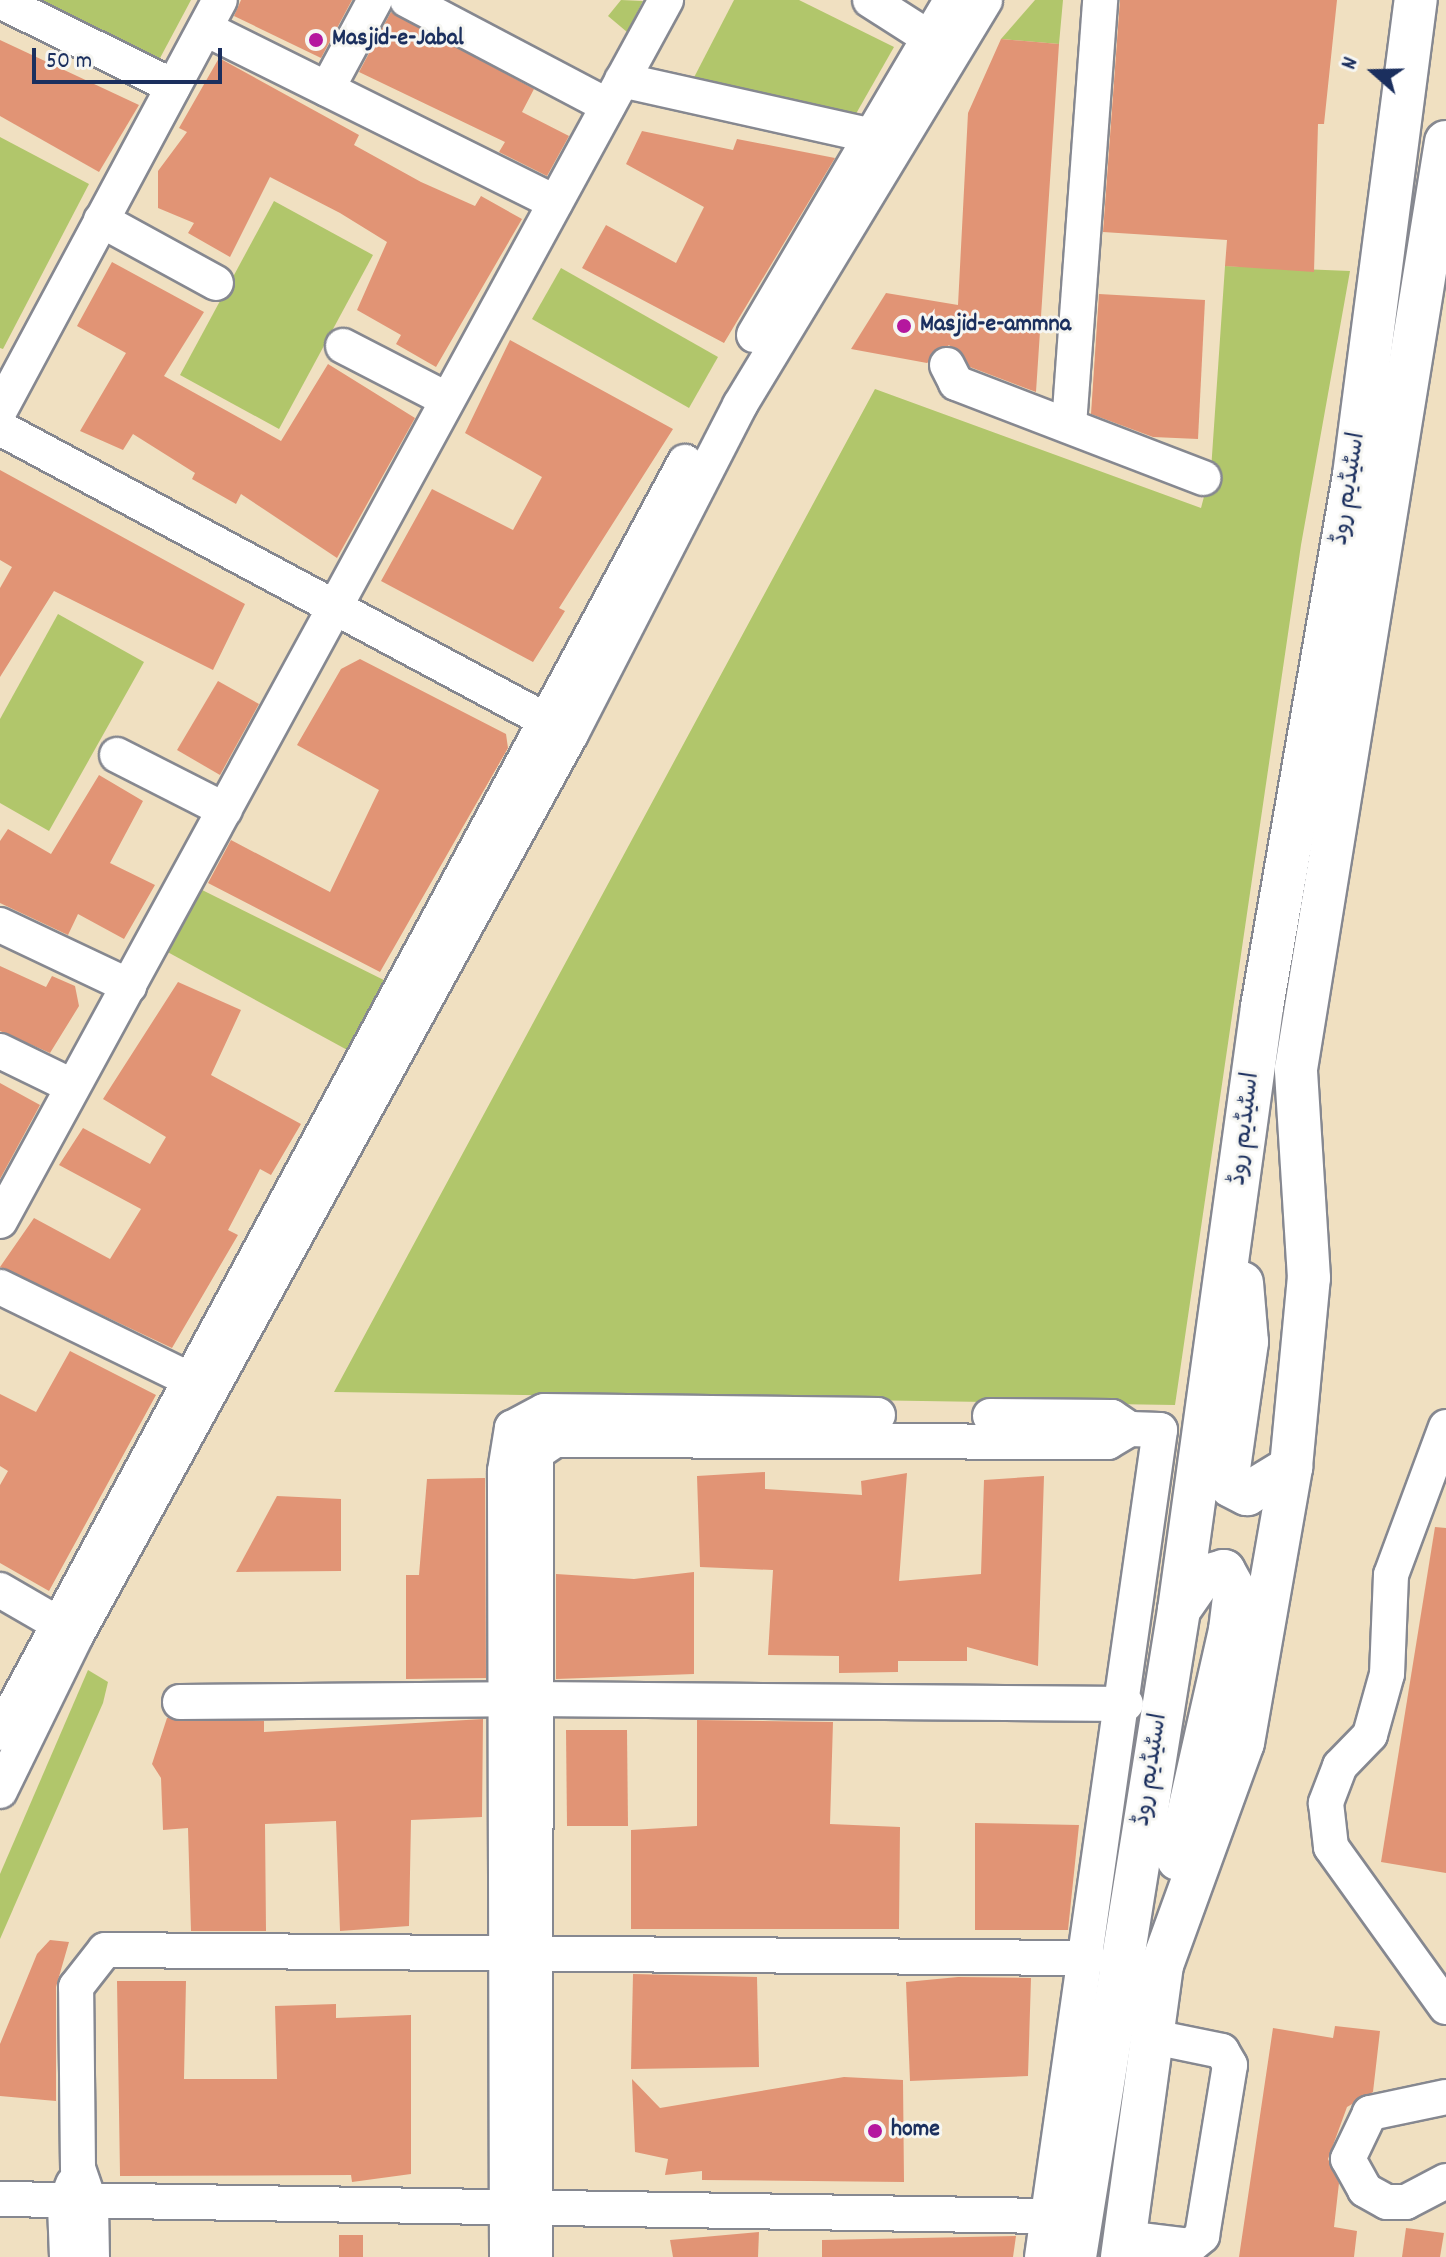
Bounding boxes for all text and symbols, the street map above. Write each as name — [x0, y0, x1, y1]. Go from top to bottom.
place label: Masjid-e-Jabal — [332, 26, 464, 54]
marker: Masjid-e-Jabal — [307, 31, 325, 49]
scale bar — [36, 32, 226, 82]
north arrow — [1334, 32, 1414, 112]
text: 50 m — [46, 45, 92, 79]
text: N — [1335, 53, 1367, 74]
place label: Masjid-e-ammna — [920, 312, 1071, 340]
marker: Masjid-e-ammna — [895, 317, 913, 335]
street label: اسٹیڈیم روڈ — [1327, 431, 1373, 547]
street label: اسٹیڈیم روڈ — [1225, 1071, 1267, 1187]
street label: اسٹیڈیم روڈ — [1129, 1712, 1175, 1828]
place label: home — [891, 2117, 940, 2145]
marker: home — [866, 2122, 884, 2140]

